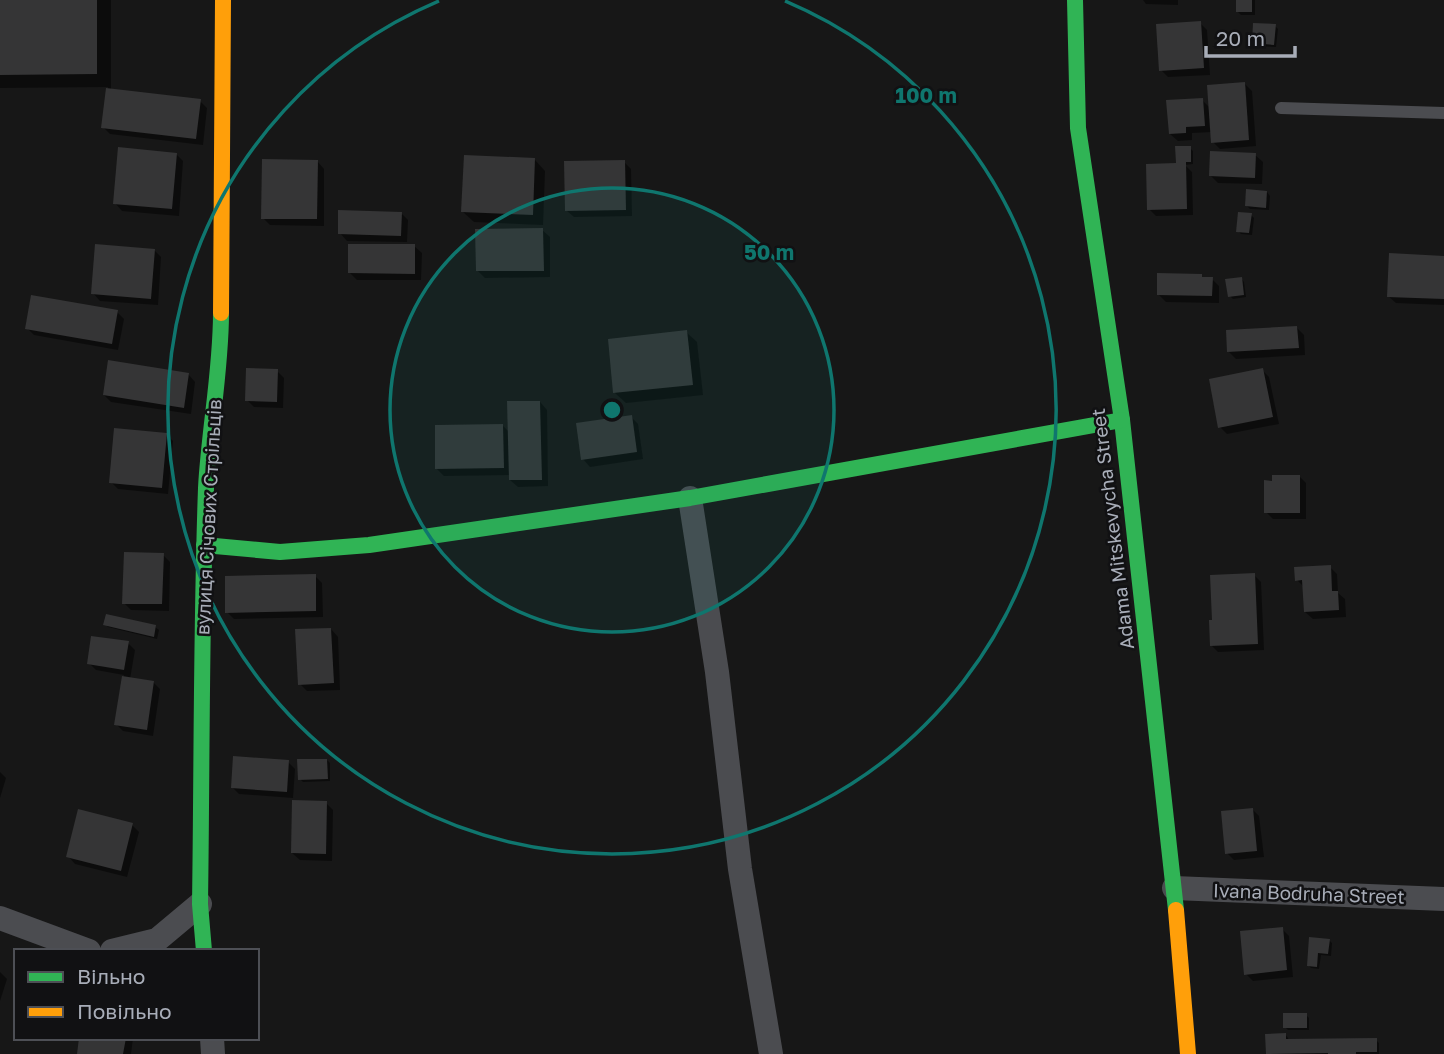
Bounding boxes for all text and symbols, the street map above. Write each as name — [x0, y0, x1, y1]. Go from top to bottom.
scale bar — [1206, 14, 1295, 58]
text: 20 m — [1216, 25, 1265, 51]
text: 100 m — [895, 82, 957, 108]
text: 50 m — [744, 239, 794, 265]
centre of rings — [600, 398, 624, 422]
street label: вулиця Січових Стрільців — [190, 399, 226, 635]
street label: Adama Mitskevycha Street — [1086, 407, 1138, 651]
street label: Ivana Bodruha Street — [1213, 878, 1405, 908]
legend — [14, 949, 259, 1040]
text: Вільно — [77, 963, 145, 989]
text: Повільно — [77, 998, 172, 1024]

